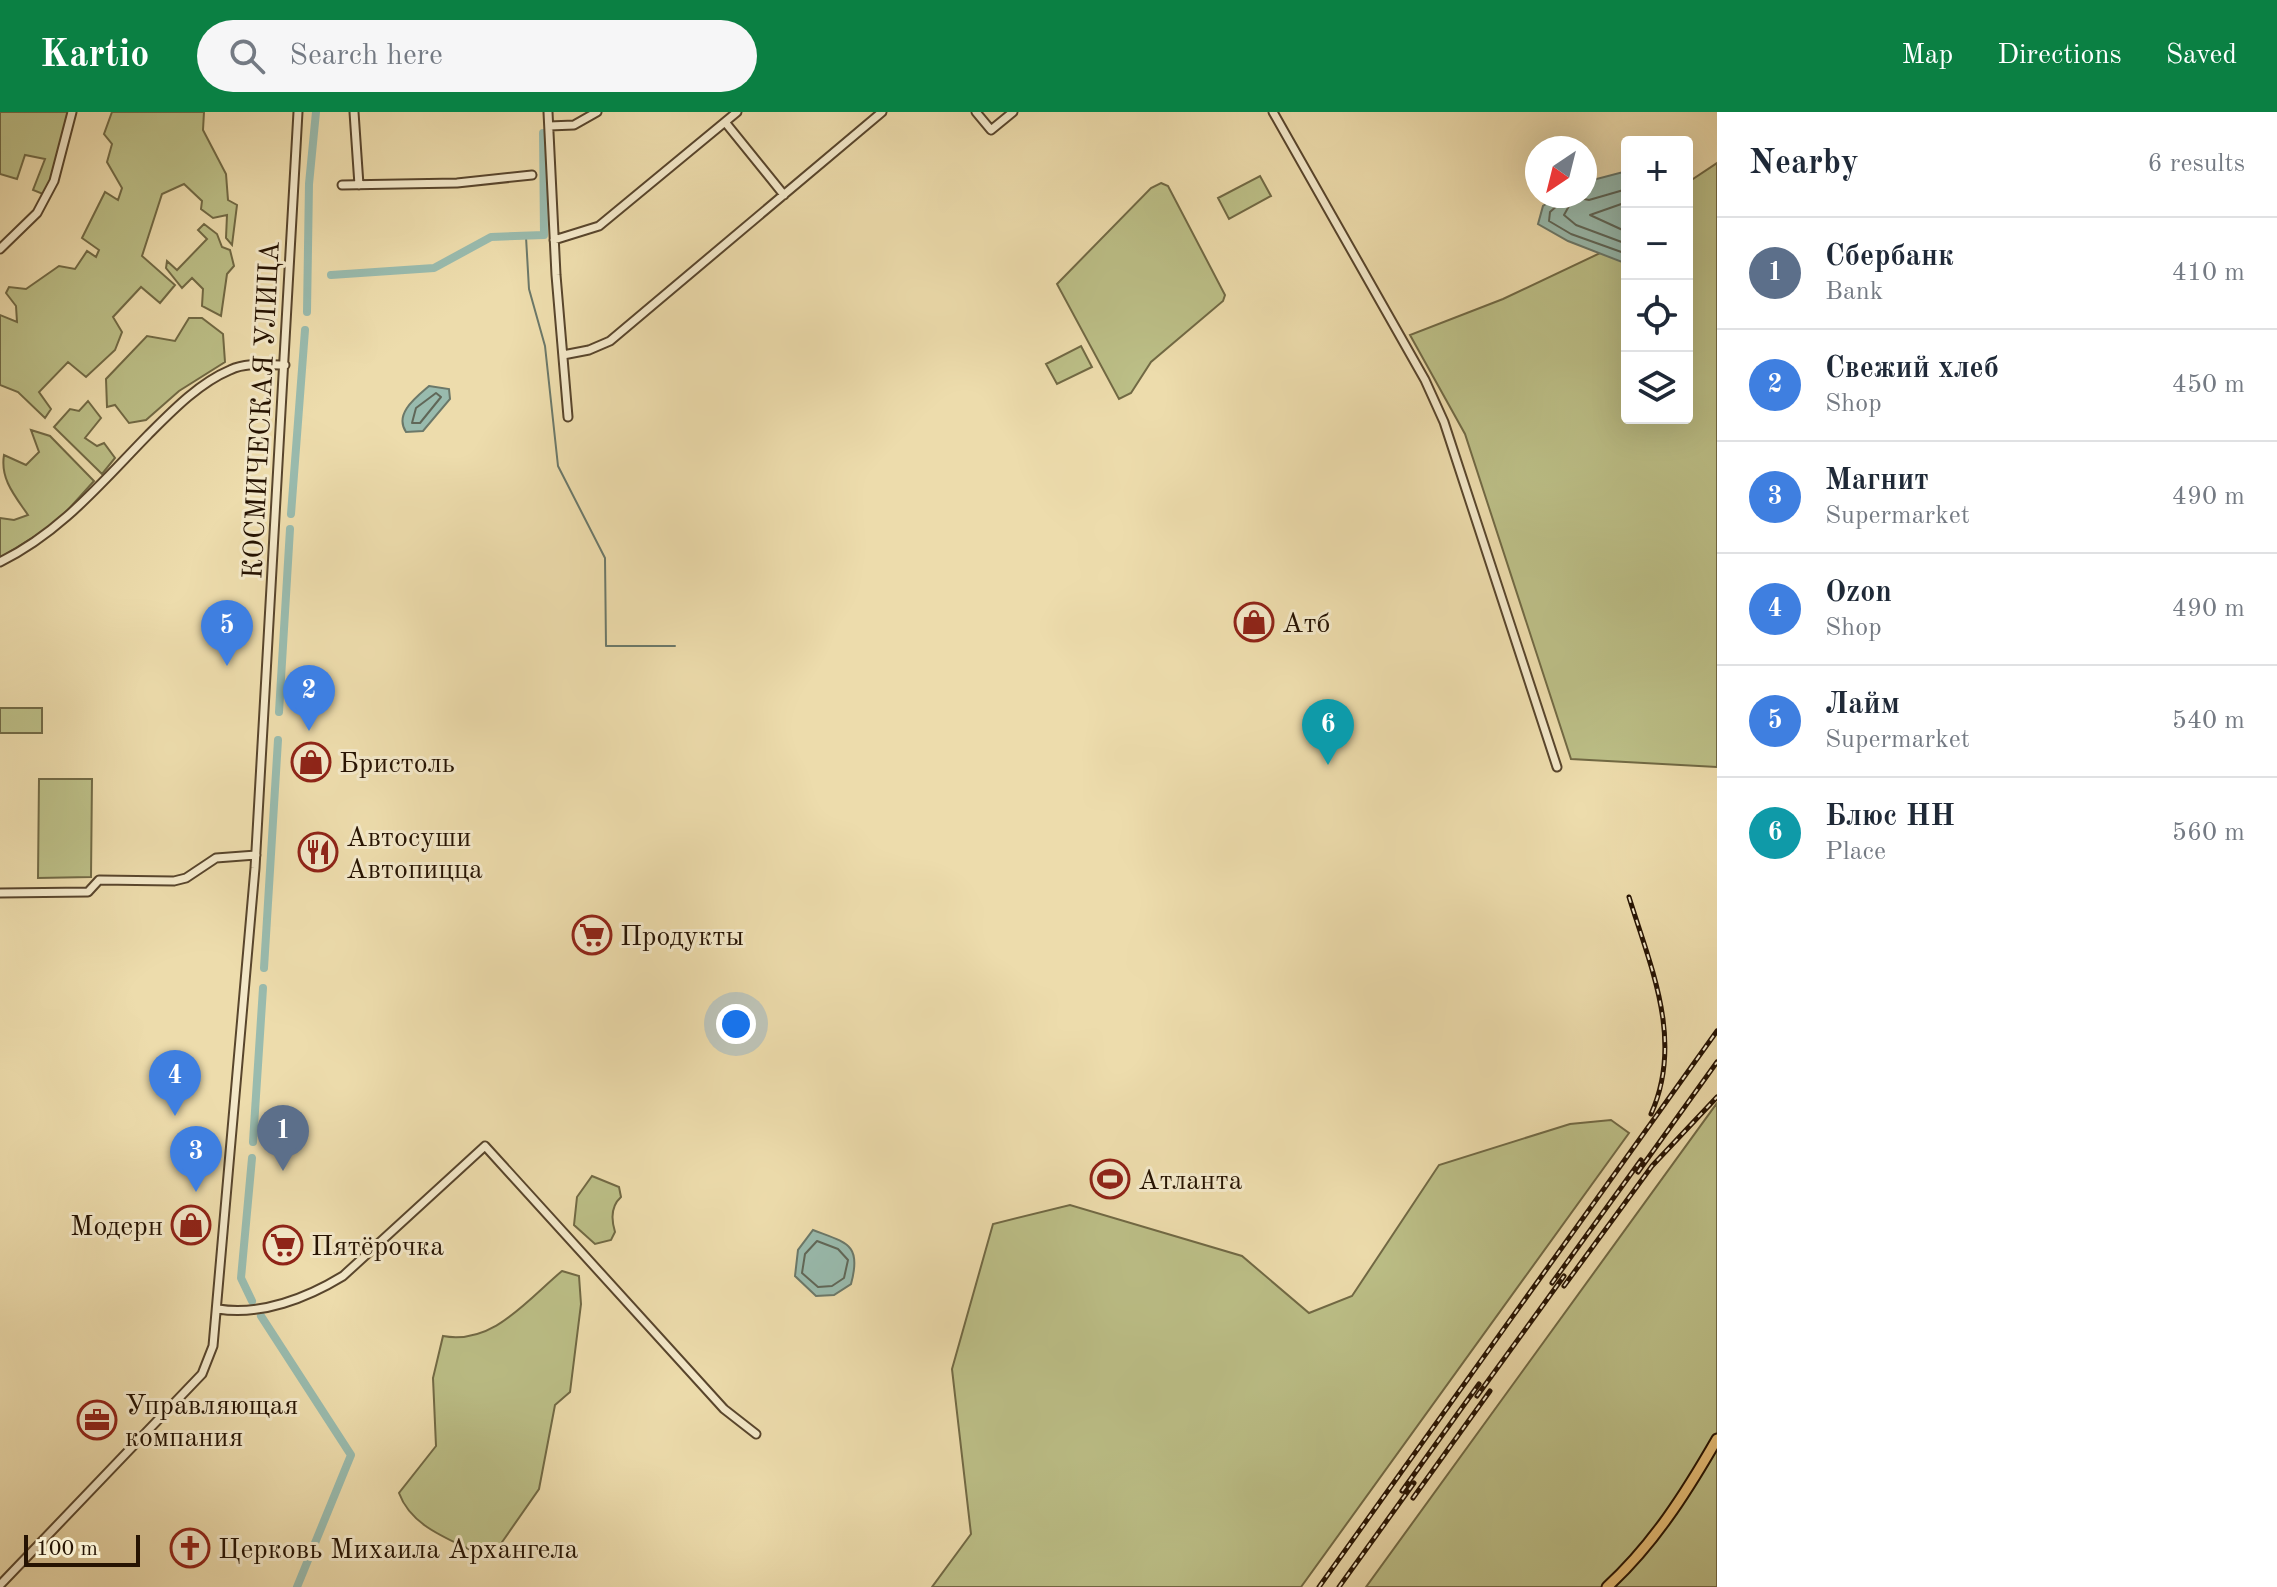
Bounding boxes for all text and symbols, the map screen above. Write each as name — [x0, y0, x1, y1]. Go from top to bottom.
search box — [197, 20, 757, 92]
icon: search — [225, 34, 269, 78]
text: Kartio — [40, 37, 149, 75]
text: Search here — [289, 41, 443, 71]
text: Map — [1901, 42, 1953, 70]
text: Directions — [1997, 42, 2122, 70]
text: Saved — [2166, 42, 2237, 70]
north arrow — [1525, 136, 1597, 208]
map controls — [1621, 136, 1693, 424]
button: + — [1621, 136, 1693, 208]
text: Nearby — [1749, 147, 1859, 181]
text: 6 results — [2147, 151, 2245, 177]
button: − — [1621, 208, 1693, 280]
street label: КОСМИЧЕСКАЯ УЛИЦА — [240, 240, 286, 580]
text: Сбербанк — [1825, 242, 1954, 272]
text: 1 — [1767, 260, 1783, 286]
text: 410 m — [2172, 260, 2245, 286]
text: Bank — [1825, 279, 1883, 305]
button: locate — [1621, 280, 1693, 352]
button: layers — [1621, 352, 1693, 424]
text: Свежий хлеб — [1825, 354, 1999, 384]
text: 2 — [1767, 372, 1783, 398]
text: 450 m — [2172, 372, 2245, 398]
text: Shop — [1825, 391, 1882, 417]
text: Магнит — [1825, 466, 1929, 496]
text: 3 — [1767, 484, 1783, 510]
text: 490 m — [2172, 484, 2245, 510]
text: Supermarket — [1825, 503, 1970, 529]
text: Ozon — [1825, 578, 1892, 608]
text: 4 — [1767, 596, 1783, 622]
text: 490 m — [2172, 596, 2245, 622]
pin: 5 — [201, 600, 253, 666]
shop icon: Атб — [1233, 601, 1275, 643]
place label: Атб — [1282, 611, 1331, 639]
text: Shop — [1825, 615, 1882, 641]
pin: 2 — [283, 665, 335, 731]
text: Лайм — [1825, 690, 1900, 720]
pin: 6 — [1302, 699, 1354, 765]
text: 5 — [1767, 708, 1783, 734]
text: 540 m — [2172, 708, 2245, 734]
text: Supermarket — [1825, 727, 1970, 753]
shop icon: Бристоль — [290, 741, 332, 783]
place label: Бристоль — [339, 751, 455, 779]
text: Блюс НН — [1825, 802, 1955, 832]
text: 6 — [1767, 820, 1783, 846]
text: 560 m — [2172, 820, 2245, 846]
place label: Автосуши Автопицца — [346, 825, 483, 885]
restaurant icon: Автосуши Автопицца — [297, 831, 339, 873]
text: Place — [1825, 839, 1886, 865]
supermarket icon: Продукты — [571, 914, 613, 956]
place label: Продукты — [620, 924, 744, 952]
your location — [716, 1004, 756, 1044]
pin: 4 — [149, 1050, 201, 1116]
pin: 1 — [257, 1105, 309, 1171]
pin: 3 — [170, 1126, 222, 1192]
sports icon: Атланта — [1089, 1158, 1131, 1200]
place label: Атланта — [1138, 1168, 1243, 1196]
shop icon: Модерн — [170, 1204, 212, 1246]
place label: Модерн — [70, 1214, 163, 1242]
supermarket icon: Пятёрочка — [262, 1224, 304, 1266]
place label: Пятёрочка — [311, 1234, 444, 1262]
place label: Управляющая компания — [125, 1393, 298, 1453]
office icon: Управляющая компания — [76, 1399, 118, 1441]
church icon: Церковь Михаила Архангела — [169, 1527, 211, 1569]
scale bar — [24, 1531, 140, 1567]
place label: Церковь Михаила Архангела — [218, 1537, 579, 1565]
text: 100 m — [36, 1538, 98, 1560]

